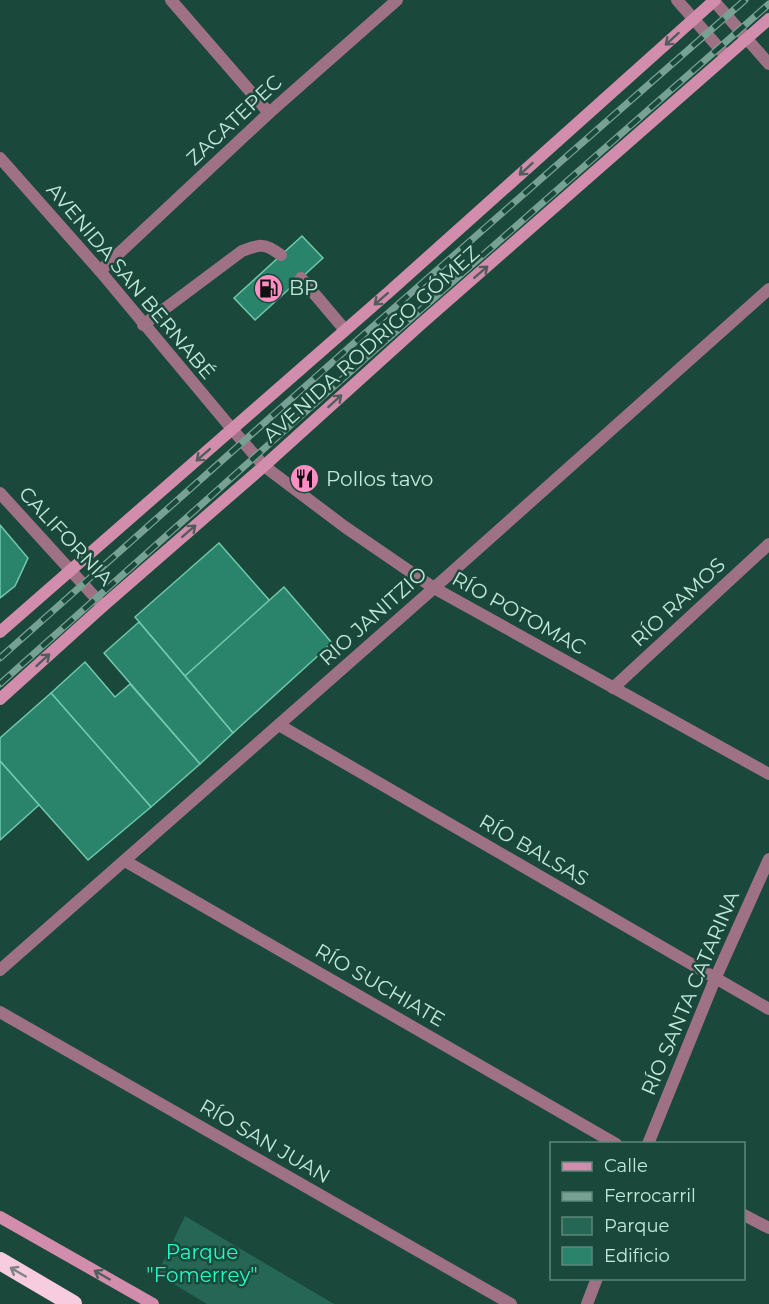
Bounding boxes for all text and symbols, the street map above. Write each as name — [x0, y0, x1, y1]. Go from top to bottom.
one-way arrow — [664, 32, 679, 46]
street label: ZACATEPEC — [182, 70, 286, 170]
one-way arrow — [519, 162, 534, 176]
street label: AVENIDA SAN BERNABÉ — [42, 178, 220, 384]
street label: AVENIDA RODRIGO GÓMEZ — [258, 241, 484, 447]
one-way arrow — [472, 265, 488, 279]
fuel station icon: BP — [252, 272, 284, 304]
place label: BP — [289, 276, 318, 300]
one-way arrow — [374, 292, 389, 306]
one-way arrow — [327, 395, 342, 409]
one-way arrow — [195, 448, 210, 462]
restaurant icon: Pollos tavo — [289, 463, 321, 495]
place label: Pollos tavo — [326, 467, 433, 491]
street label: CALIFORNIA — [14, 482, 118, 591]
one-way arrow — [181, 524, 196, 538]
street label: RÍO RAMOS — [626, 552, 730, 652]
street label: RIO JANITZIO — [314, 562, 432, 670]
street label: RÍO POTOMAC — [448, 566, 590, 660]
one-way arrow — [36, 653, 51, 667]
street label: RÍO BALSAS — [475, 809, 593, 891]
street label: RÍO SANTA CATARINA — [636, 887, 744, 1099]
street label: RÍO SUCHIATE — [311, 938, 449, 1032]
street label: RÍO SAN JUAN — [195, 1094, 335, 1188]
legend — [550, 1142, 745, 1280]
text: Calle — [604, 1155, 648, 1177]
text: Ferrocarril — [604, 1185, 696, 1207]
text: Parque — [604, 1215, 670, 1237]
park label: Parque "Fomerrey" — [146, 1240, 258, 1287]
text: Edificio — [604, 1245, 670, 1267]
one-way arrow — [10, 1266, 27, 1278]
one-way arrow — [94, 1269, 111, 1281]

